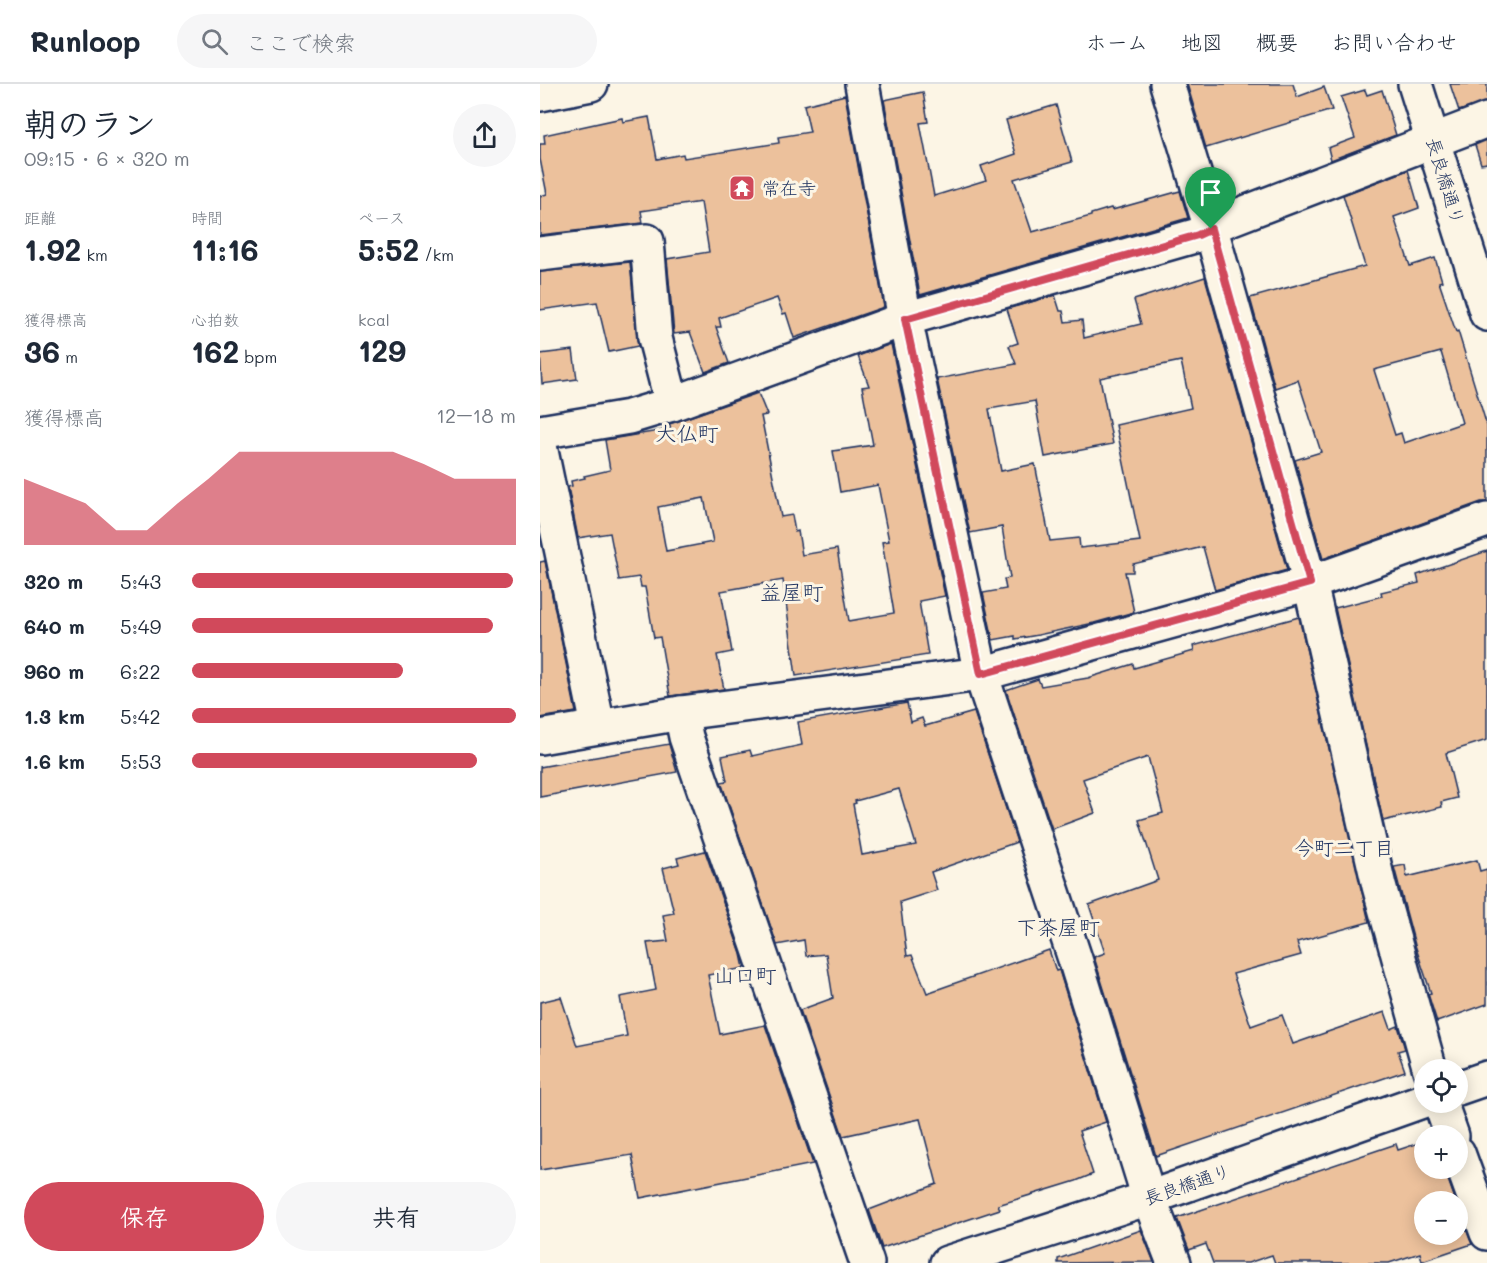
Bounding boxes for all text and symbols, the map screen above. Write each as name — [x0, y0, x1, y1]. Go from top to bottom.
search box — [177, 14, 597, 68]
text: Runloop — [30, 23, 141, 59]
icon: search — [198, 25, 231, 58]
text: ここで検索 — [246, 28, 356, 57]
text: ホーム — [1086, 28, 1148, 55]
text: 地図 — [1181, 28, 1223, 55]
text: 概要 — [1256, 28, 1298, 55]
text: お問い合わせ — [1331, 28, 1457, 55]
text: 朝のラン — [24, 101, 156, 144]
button: share — [453, 104, 516, 167]
street label: 長良橋通り — [1421, 134, 1471, 228]
text: 09:15 · 6 × 320 m — [24, 145, 190, 171]
pin — [1185, 167, 1236, 229]
temple icon: 常在寺 — [727, 173, 757, 203]
place label: 常在寺 — [762, 176, 816, 200]
icon: arrive — [1194, 176, 1227, 209]
text: 距離 — [24, 207, 56, 228]
text: 時間 — [191, 207, 223, 228]
text: ペース — [358, 207, 405, 228]
text: 1.92 — [24, 229, 81, 269]
text: 11:16 — [191, 229, 259, 269]
text: 5:52 — [358, 229, 419, 269]
text: km — [81, 244, 108, 265]
text: /km — [419, 244, 454, 265]
text: 獲得標高 — [24, 309, 88, 330]
text: 心拍数 — [191, 309, 239, 330]
text: kcal — [358, 309, 390, 330]
text: 129 — [358, 330, 406, 370]
text: 36 — [24, 331, 60, 371]
text: 162 — [191, 331, 239, 371]
text: m — [60, 346, 78, 367]
text: bpm — [239, 346, 277, 367]
text: 12–18 m — [436, 402, 516, 428]
text: 獲得標高 — [24, 404, 104, 430]
district label: 大仏町 — [656, 419, 719, 446]
text: 320 m — [24, 568, 83, 594]
text: 5:43 — [120, 568, 161, 594]
district label: 益屋町 — [761, 578, 824, 605]
text: 640 m — [24, 613, 85, 639]
text: 5:49 — [120, 613, 161, 639]
text: 960 m — [24, 658, 84, 684]
text: 6:22 — [120, 658, 161, 684]
text: 1.3 km — [24, 703, 85, 729]
text: 5:42 — [120, 703, 161, 729]
text: 1.6 km — [24, 748, 85, 774]
text: 5:53 — [120, 748, 161, 774]
district label: 今町二丁目 — [1294, 834, 1394, 860]
district label: 下茶屋町 — [1016, 913, 1100, 940]
district label: 山口町 — [714, 961, 777, 988]
map controls — [1414, 1059, 1468, 1245]
button: locate — [1414, 1059, 1468, 1113]
button: + — [1414, 1125, 1468, 1179]
street label: 長良橋通り — [1141, 1158, 1233, 1210]
button: 保存 — [24, 1182, 264, 1251]
button: 共有 — [276, 1182, 516, 1251]
button: − — [1414, 1191, 1468, 1245]

